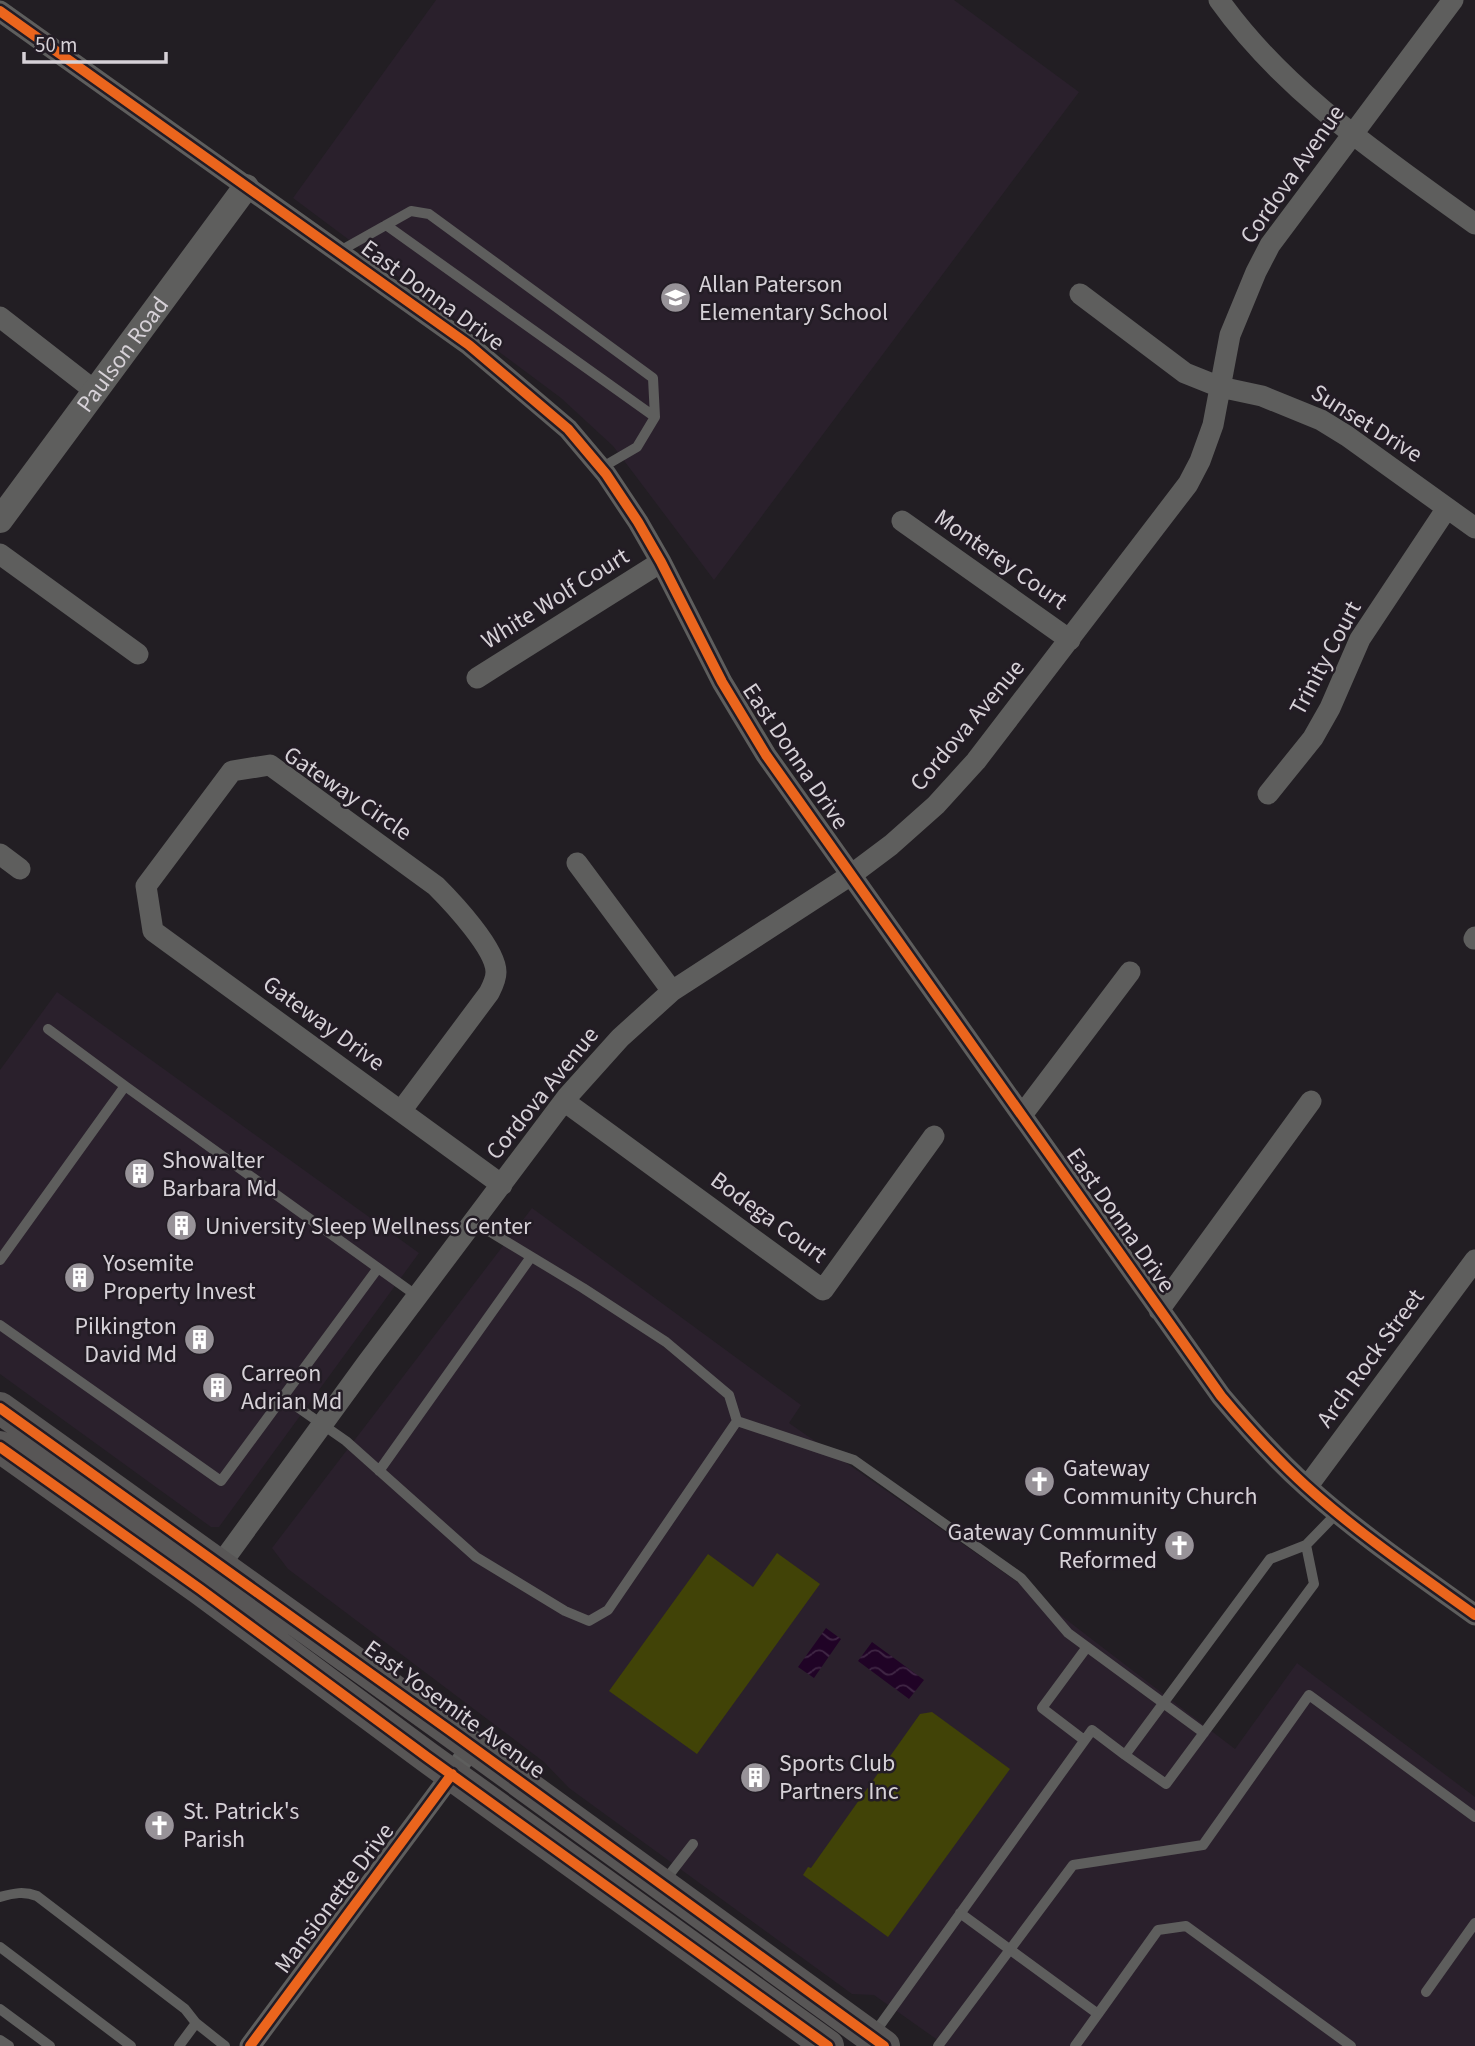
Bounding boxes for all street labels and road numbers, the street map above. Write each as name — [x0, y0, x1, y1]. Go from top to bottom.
street label: Cordova Avenue — [1231, 98, 1353, 251]
street label: East Donna Drive — [354, 231, 512, 360]
street label: Paulson Road — [68, 289, 177, 420]
street label: Sunset Drive — [1304, 375, 1429, 472]
street label: Monterey Court — [927, 500, 1074, 618]
street label: White Wolf Court — [475, 539, 636, 658]
street label: Trinity Court — [1281, 595, 1370, 722]
street label: Cordova Avenue — [902, 652, 1033, 799]
street label: East Donna Drive — [733, 676, 858, 837]
street label: Gateway Circle — [277, 737, 419, 849]
street label: Gateway Drive — [255, 967, 392, 1080]
street label: Cordova Avenue — [478, 1019, 607, 1168]
street label: East Donna Drive — [1057, 1141, 1184, 1300]
street label: Bodega Court — [703, 1163, 834, 1272]
street label: Arch Rock Street — [1308, 1282, 1433, 1435]
street label: East Yosemite Avenue — [357, 1632, 553, 1787]
street label: Mansionette Drive — [266, 1816, 403, 1981]

